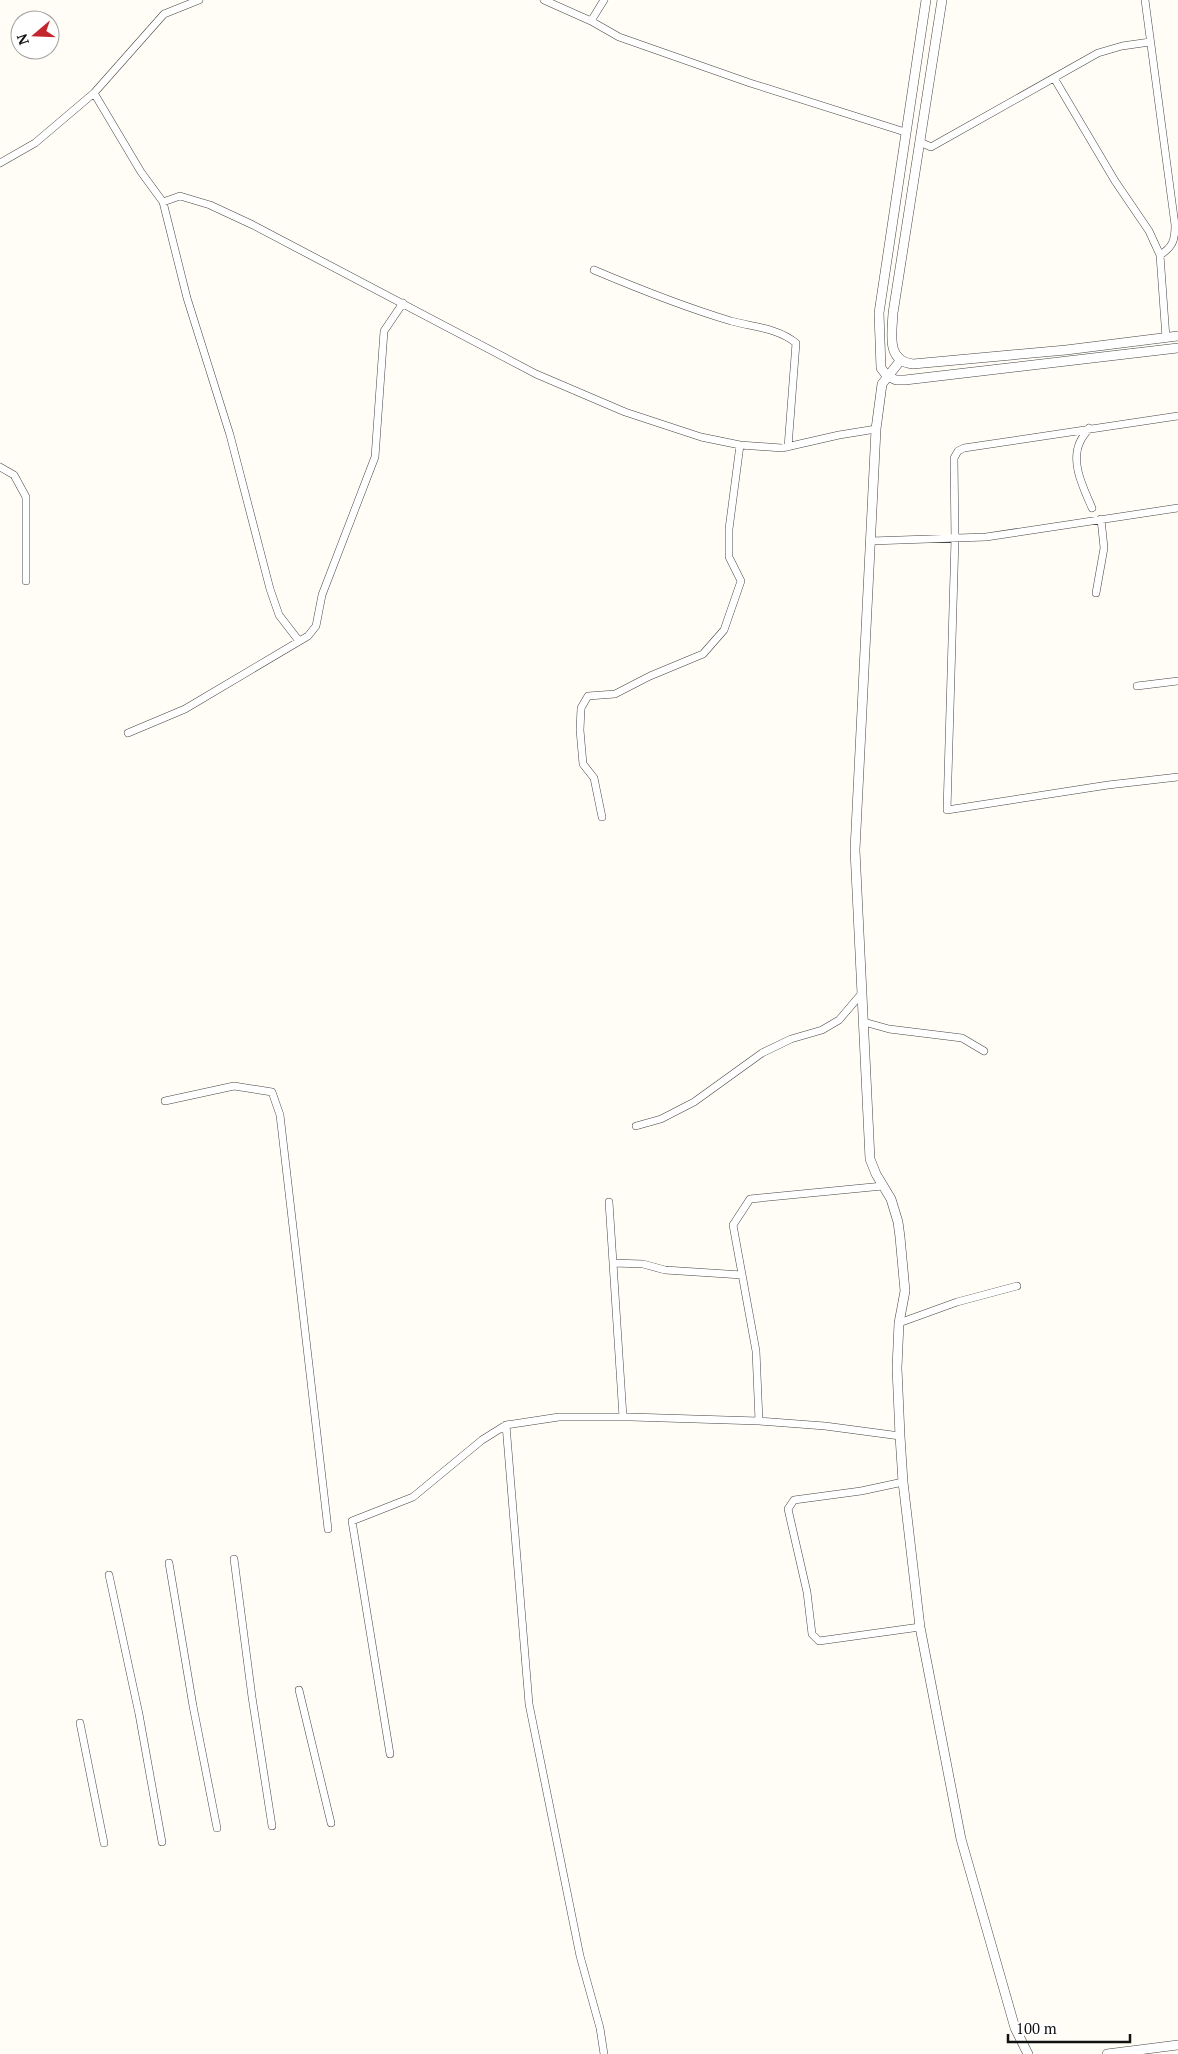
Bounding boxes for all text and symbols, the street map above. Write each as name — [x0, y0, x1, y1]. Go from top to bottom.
north arrow — [10, 10, 60, 60]
text: N — [11, 31, 33, 48]
scale bar — [1008, 2012, 1130, 2044]
text: 100 m — [1016, 2018, 1057, 2038]

